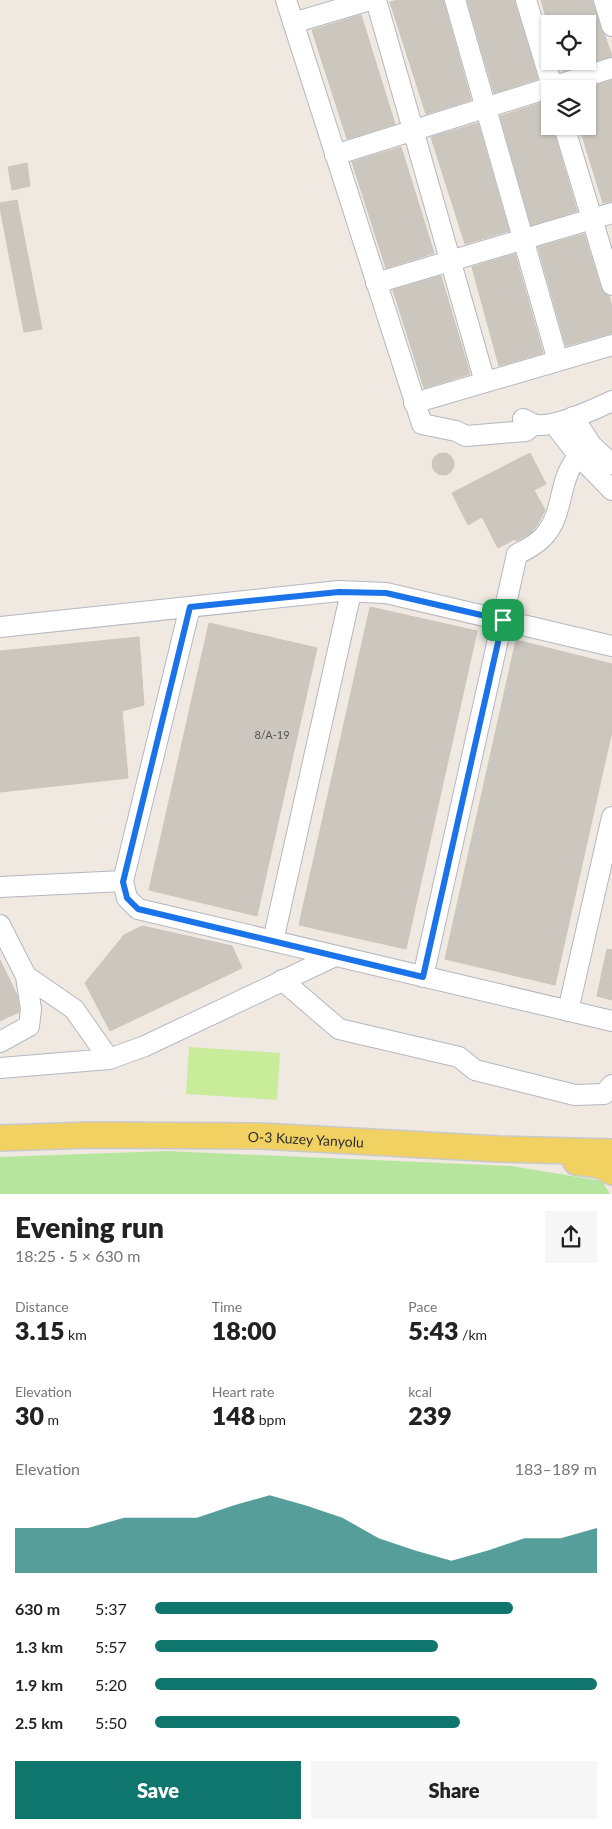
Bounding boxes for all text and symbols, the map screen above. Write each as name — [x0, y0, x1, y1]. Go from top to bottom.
map controls — [541, 15, 596, 135]
button: locate — [541, 15, 596, 70]
button: layers — [541, 80, 596, 135]
pin — [482, 599, 524, 641]
icon: arrive — [489, 606, 517, 634]
house number: 8/A-19 — [254, 728, 290, 741]
street label: O-3 Kuzey Yanyolu — [248, 1127, 364, 1150]
text: Evening run — [15, 1210, 164, 1244]
button: share — [545, 1211, 597, 1263]
text: 18:25 · 5 × 630 m — [15, 1246, 140, 1265]
text: Distance — [15, 1298, 69, 1315]
text: Time — [212, 1298, 242, 1315]
text: Pace — [408, 1298, 437, 1315]
text: 3.15 — [15, 1315, 64, 1345]
text: 18:00 — [212, 1315, 276, 1345]
text: 5:43 — [408, 1315, 458, 1345]
text: km — [64, 1326, 87, 1343]
text: /km — [458, 1326, 487, 1343]
text: Elevation — [15, 1383, 72, 1400]
text: Heart rate — [212, 1383, 274, 1400]
text: kcal — [408, 1383, 432, 1400]
text: 30 — [15, 1400, 44, 1430]
text: 148 — [212, 1400, 255, 1430]
text: 239 — [408, 1400, 452, 1430]
text: m — [44, 1411, 59, 1428]
text: bpm — [255, 1411, 286, 1428]
text: Elevation — [15, 1459, 80, 1478]
text: 183–189 m — [515, 1459, 597, 1478]
text: 630 m — [15, 1599, 60, 1618]
text: 5:37 — [95, 1599, 127, 1618]
text: 1.3 km — [15, 1637, 63, 1656]
text: 5:57 — [95, 1637, 127, 1656]
text: 1.9 km — [15, 1675, 63, 1694]
text: 5:20 — [95, 1675, 127, 1694]
text: 2.5 km — [15, 1713, 63, 1732]
text: 5:50 — [95, 1713, 127, 1732]
button: Save — [15, 1761, 301, 1819]
button: Share — [311, 1761, 597, 1819]

